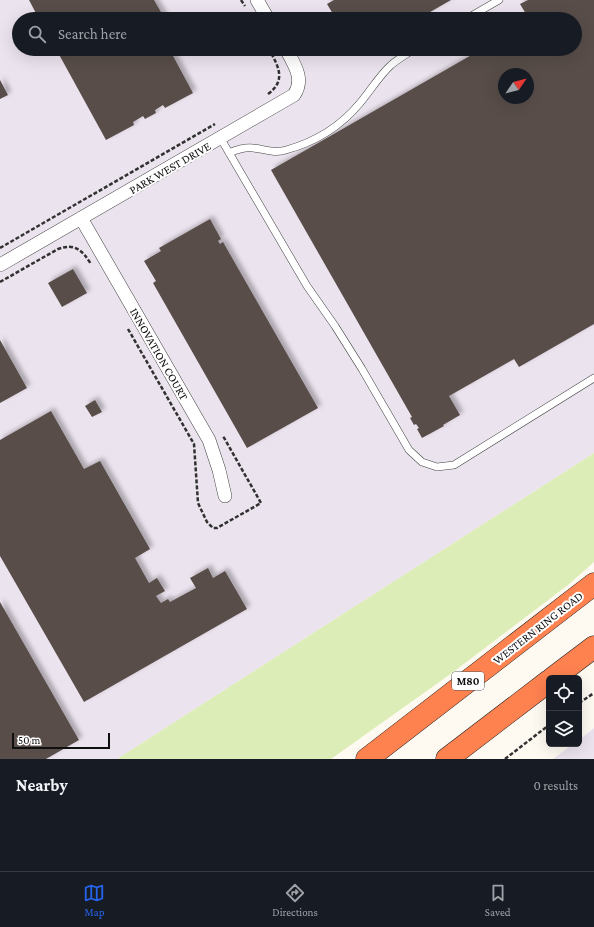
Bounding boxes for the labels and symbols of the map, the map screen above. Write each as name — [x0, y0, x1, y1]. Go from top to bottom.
north arrow — [498, 68, 534, 104]
street label: PARK WEST DRIVE — [127, 139, 214, 197]
street label: INNOVATION COURT — [127, 305, 191, 403]
street label: WESTERN RING ROAD — [490, 589, 586, 667]
road number: M80 — [452, 672, 484, 690]
scale bar — [12, 731, 110, 750]

